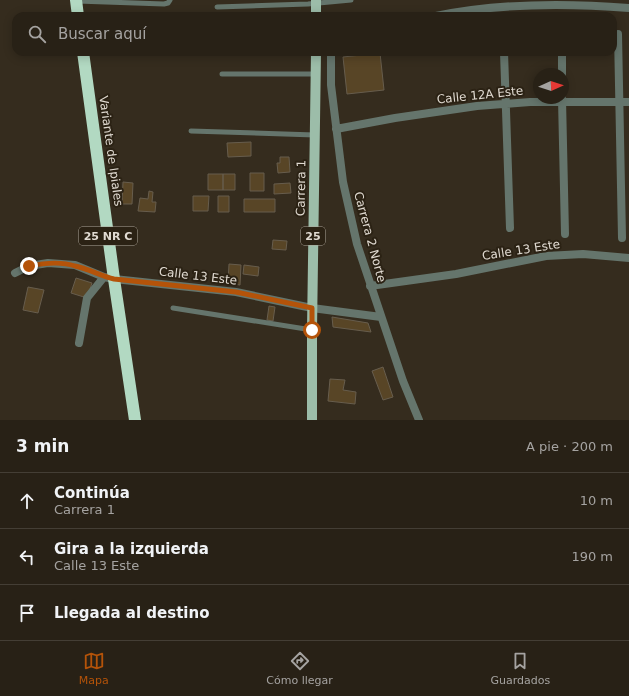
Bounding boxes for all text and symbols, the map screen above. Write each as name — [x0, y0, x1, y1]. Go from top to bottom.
search box — [12, 12, 617, 56]
icon: search — [26, 23, 48, 45]
text: Buscar aquí — [58, 25, 146, 43]
north arrow — [533, 68, 569, 104]
street label: Calle 12A Este — [436, 84, 524, 106]
street label: Variante de Ipiales — [96, 95, 126, 207]
street label: Carrera 1 — [294, 160, 308, 216]
street label: Carrera 2 Norte — [351, 190, 389, 284]
road number: 25 NR C — [79, 227, 137, 245]
road number: 25 — [301, 227, 325, 245]
street label: Calle 13 Este — [481, 237, 561, 263]
route end — [20, 257, 38, 275]
street label: Calle 13 Este — [158, 264, 238, 288]
route start — [303, 321, 321, 339]
text: 3 min — [16, 436, 69, 456]
text: A pie · 200 m — [526, 439, 613, 454]
text: Continúa — [54, 484, 130, 502]
icon: ahead — [16, 490, 38, 512]
text: 10 m — [580, 493, 613, 508]
text: Carrera 1 — [54, 502, 115, 517]
text: Gira a la izquierda — [54, 540, 209, 558]
icon: left — [16, 546, 38, 568]
text: 190 m — [571, 549, 613, 564]
text: Calle 13 Este — [54, 558, 139, 573]
icon: arrive — [16, 602, 38, 624]
text: Llegada al destino — [54, 604, 209, 622]
tab: Mapa — [79, 650, 109, 687]
tab: Cómo llegar — [266, 650, 333, 687]
tab: Guardados — [490, 650, 550, 687]

